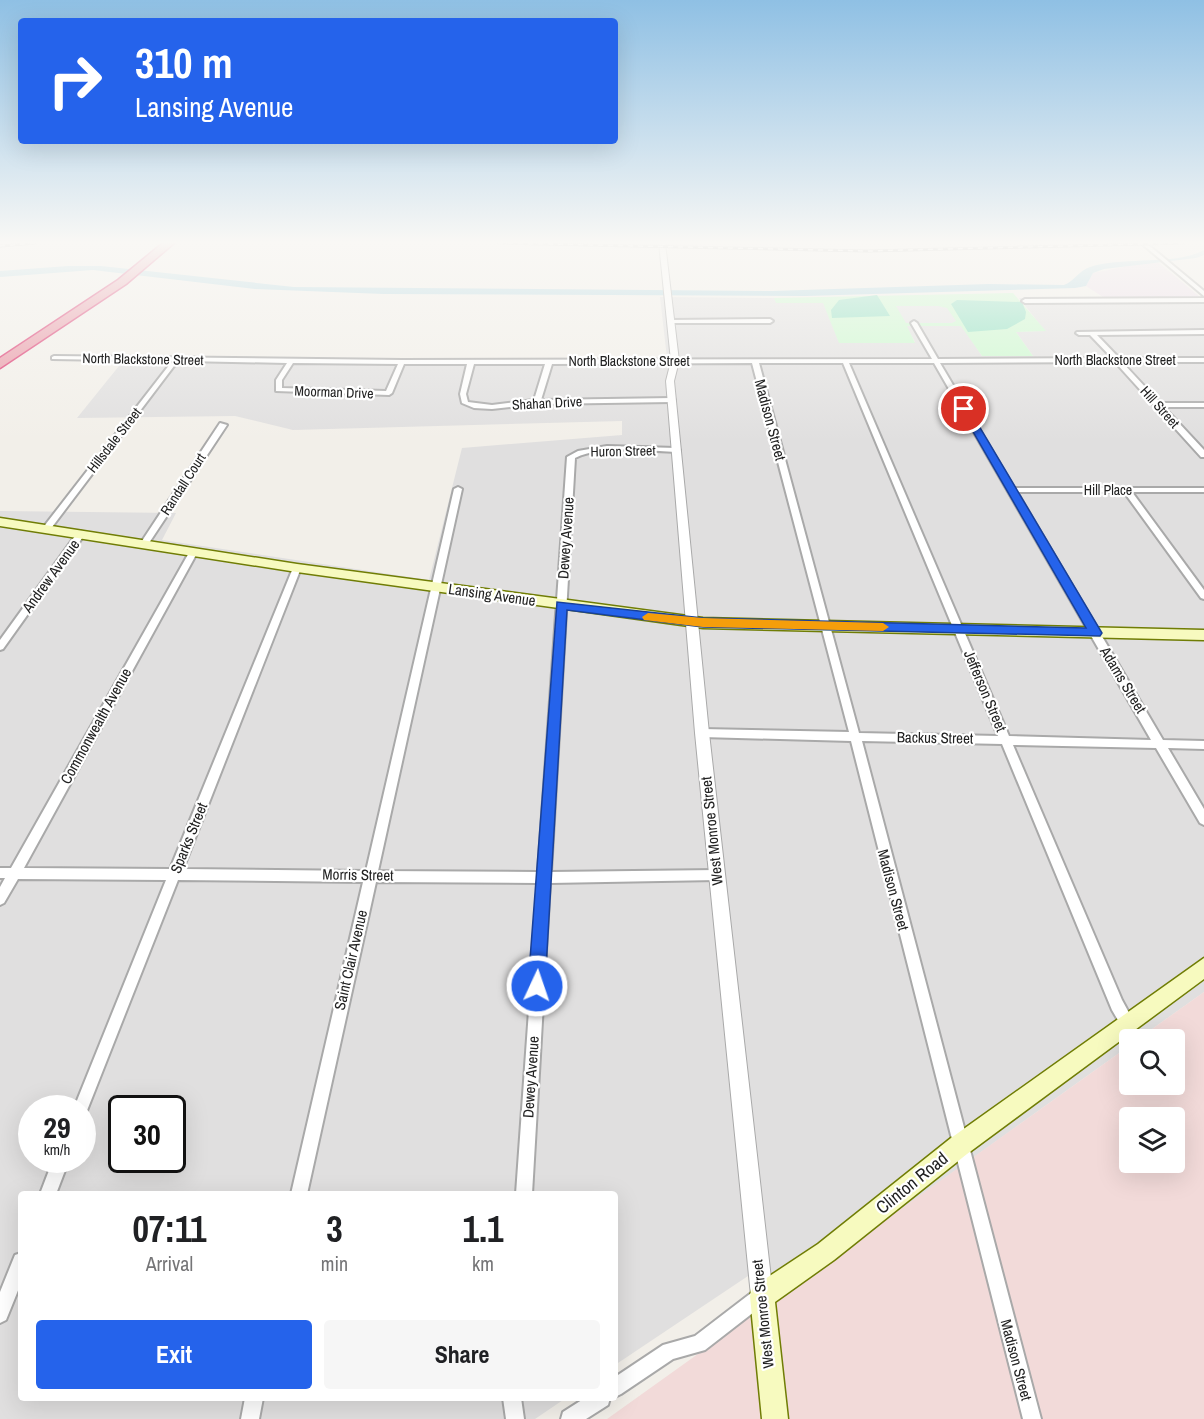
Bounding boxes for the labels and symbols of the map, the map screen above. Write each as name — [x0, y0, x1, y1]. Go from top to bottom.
street label: North Blackstone Street — [82, 349, 204, 369]
street label: North Blackstone Street — [1054, 351, 1176, 369]
street label: North Blackstone Street — [568, 352, 690, 370]
street label: Madison Street — [750, 377, 792, 463]
street label: Moorman Drive — [294, 382, 374, 402]
street label: Hill Street — [1136, 382, 1184, 432]
pin — [938, 383, 989, 434]
street label: Shahan Drive — [511, 392, 583, 414]
street label: Hillsdale Street — [83, 404, 145, 476]
street label: Huron Street — [590, 441, 656, 461]
street label: Randall Court — [156, 450, 210, 518]
street label: Hill Place — [1084, 481, 1132, 499]
street label: Dewey Avenue — [552, 496, 579, 580]
street label: Andrew Avenue — [16, 535, 84, 617]
street label: Lansing Avenue — [447, 578, 537, 611]
street label: Adams Street — [1095, 642, 1152, 718]
street label: Jefferson Street — [959, 647, 1012, 735]
street label: Commonwealth Avenue — [55, 664, 136, 788]
street label: Backus Street — [897, 726, 974, 749]
street label: West Monroe Street — [695, 775, 728, 886]
street label: Sparks Street — [165, 799, 212, 876]
street label: Madison Street — [873, 847, 915, 933]
street label: Morris Street — [322, 863, 394, 886]
street label: Saint Clair Avenue — [329, 908, 372, 1012]
position arrow — [505, 954, 569, 1018]
street label: Dewey Avenue — [517, 1035, 544, 1119]
speed limit sign: 30 — [108, 1095, 186, 1173]
street label: Clinton Road — [870, 1146, 953, 1219]
street label: West Monroe Street — [746, 1258, 779, 1369]
street label: Madison Street — [996, 1317, 1038, 1403]

